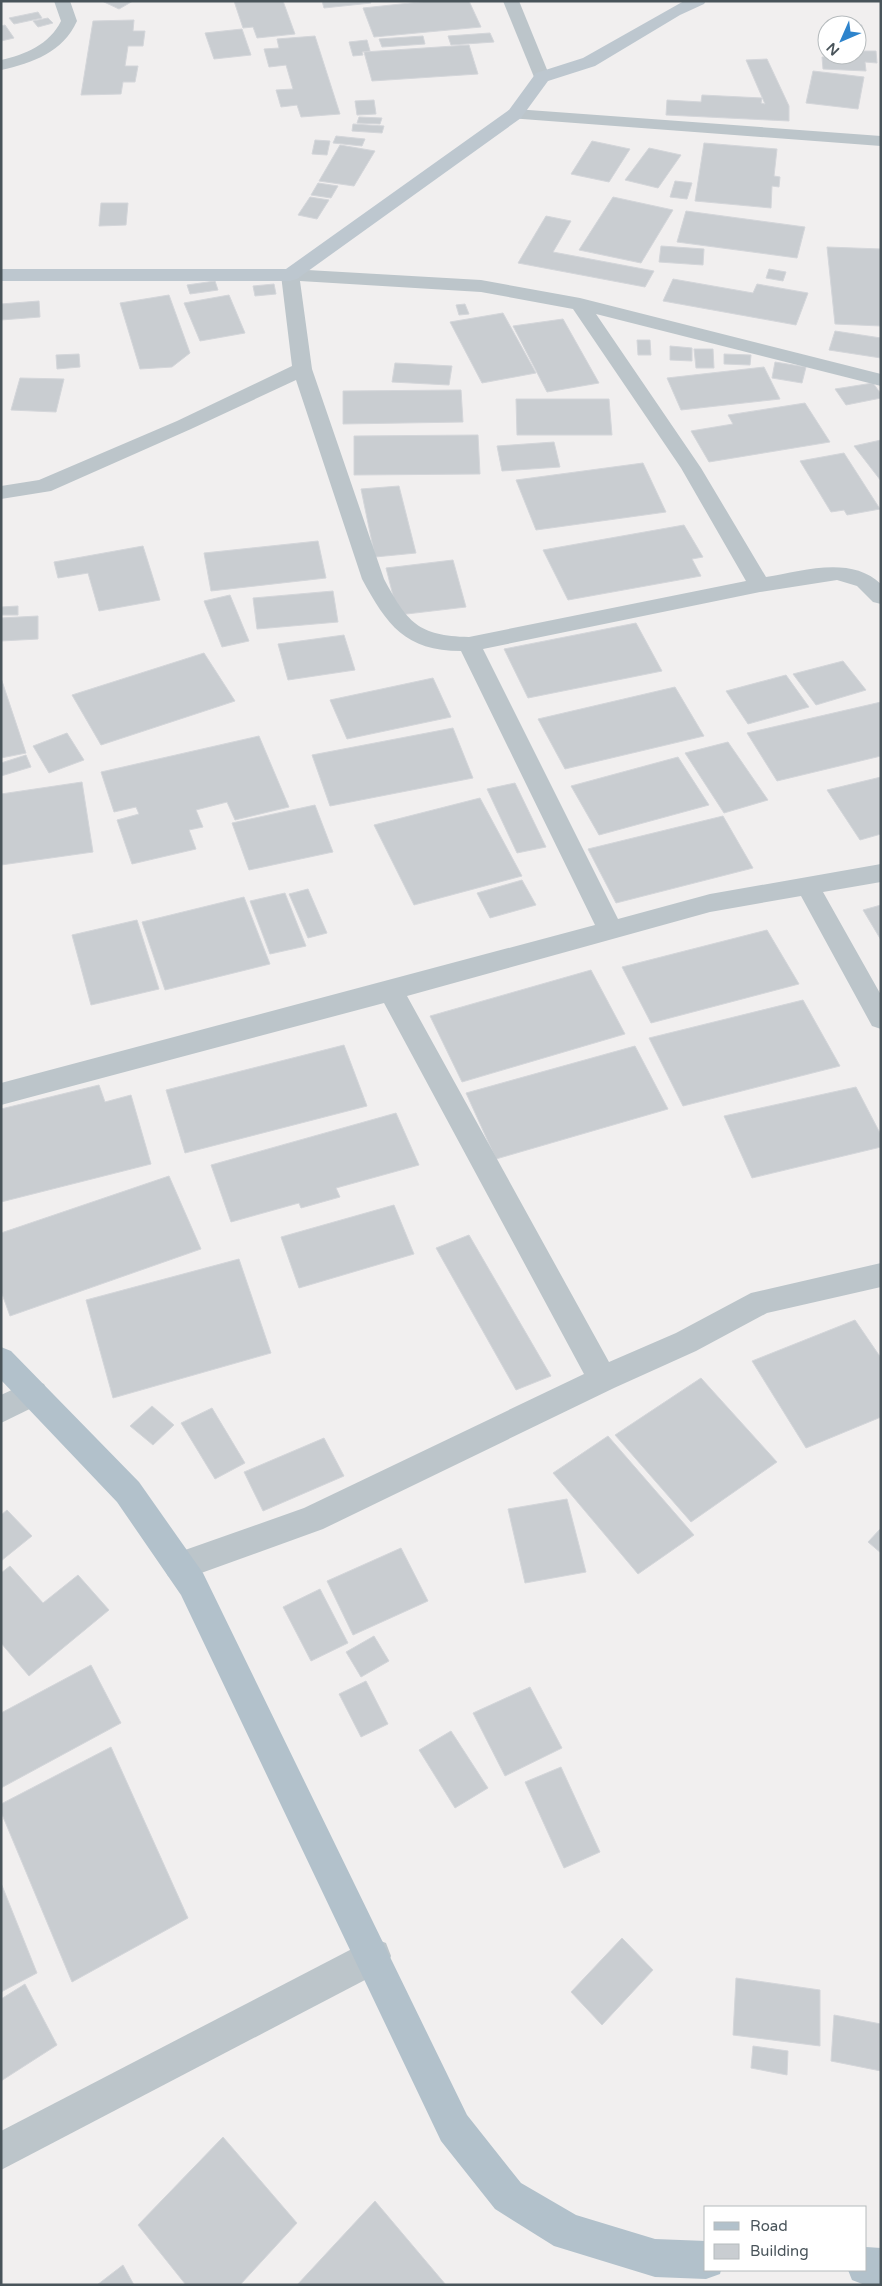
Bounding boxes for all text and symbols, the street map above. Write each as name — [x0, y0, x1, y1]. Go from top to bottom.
north arrow — [817, 15, 867, 65]
text: N — [823, 39, 843, 59]
legend — [704, 2206, 867, 2271]
text: Road — [750, 2217, 788, 2235]
text: Building — [750, 2242, 809, 2260]

